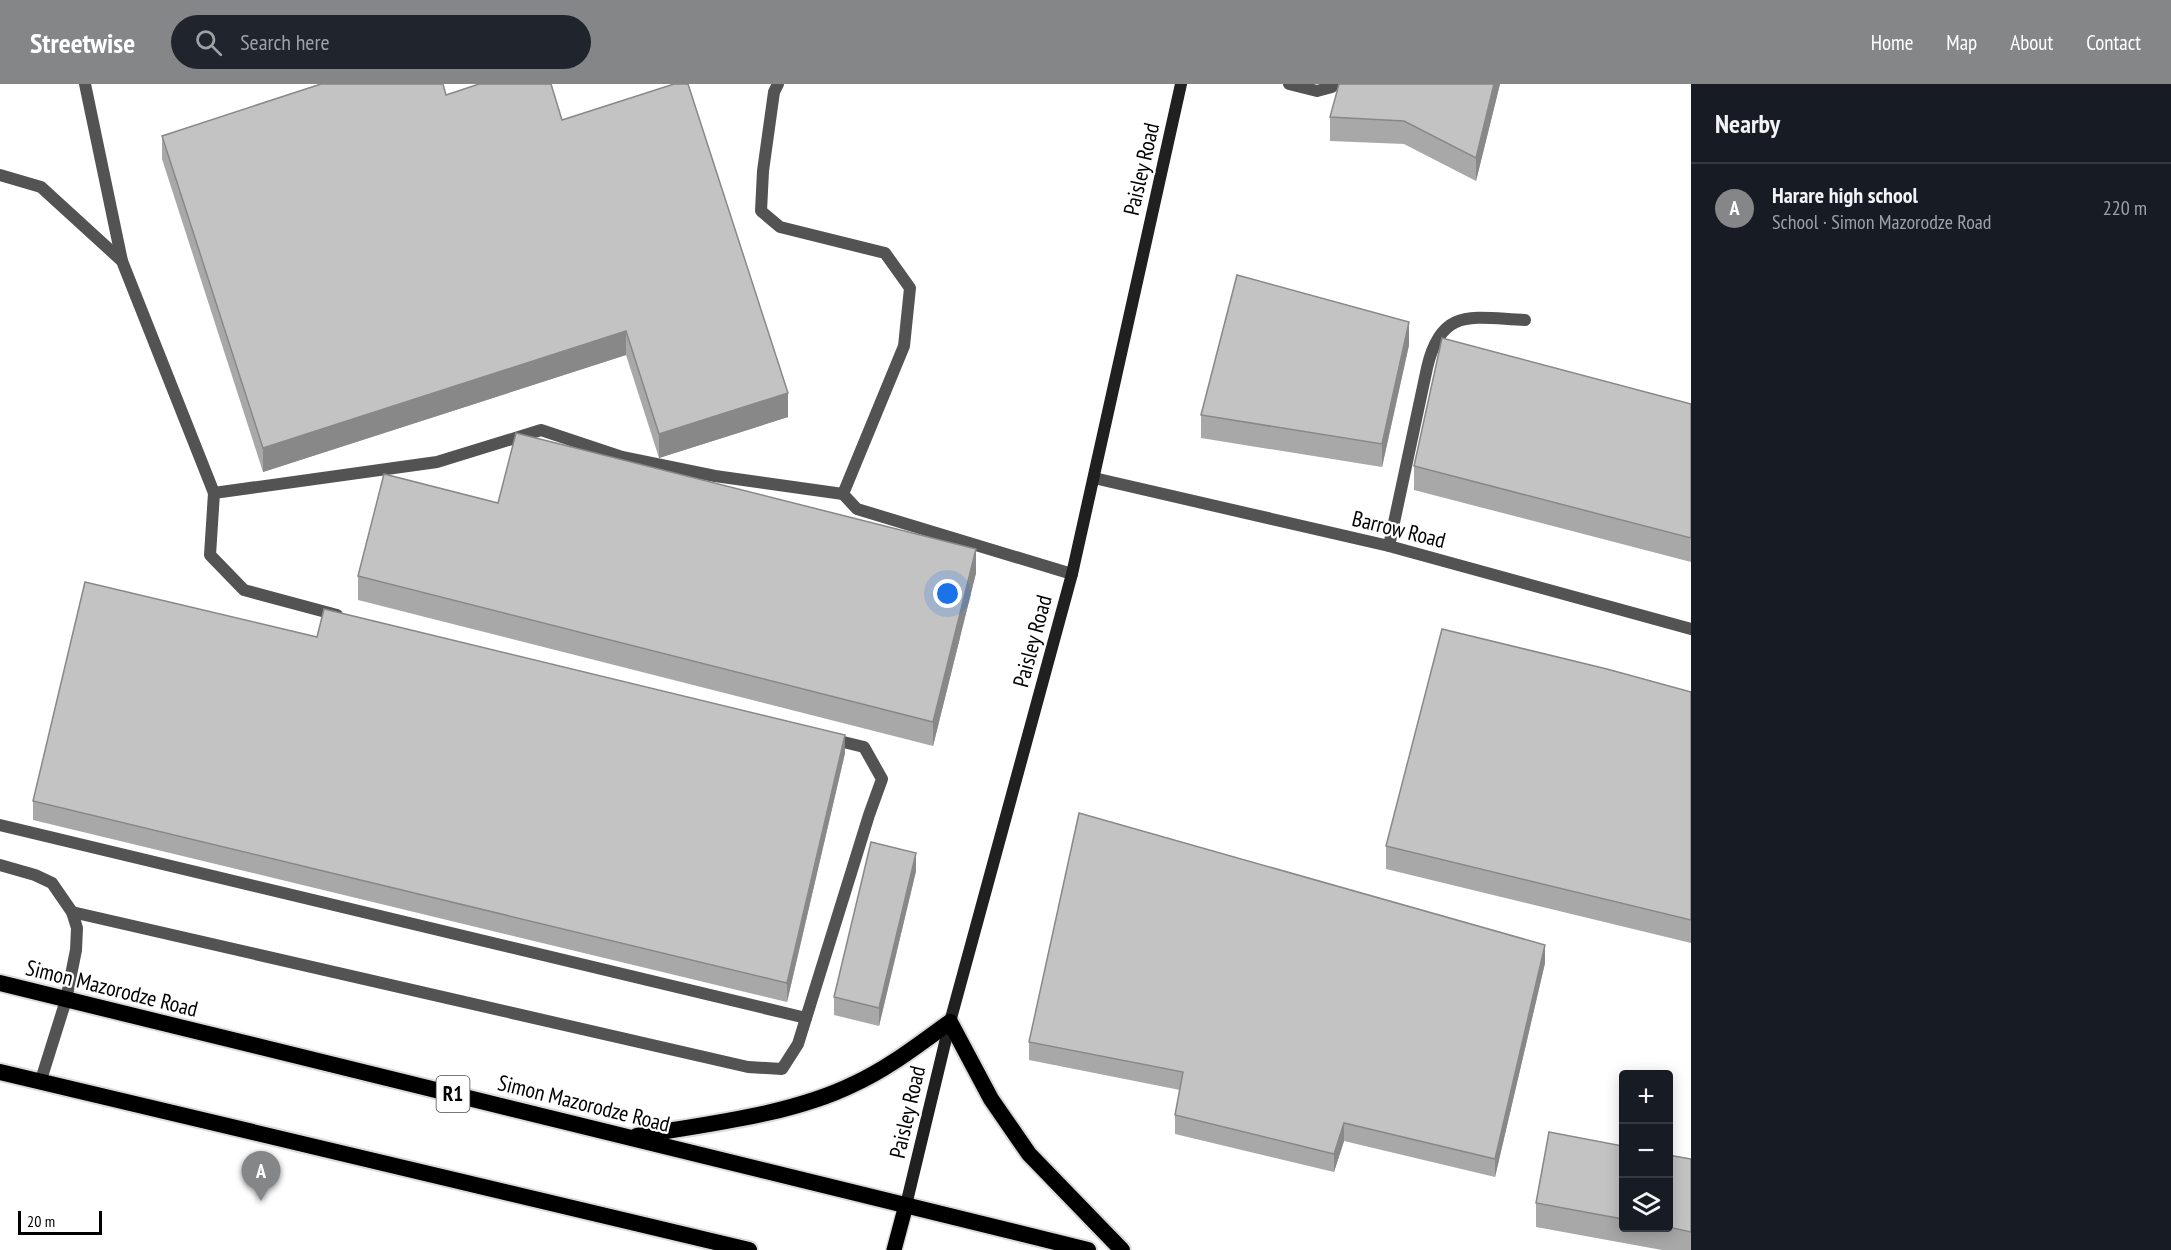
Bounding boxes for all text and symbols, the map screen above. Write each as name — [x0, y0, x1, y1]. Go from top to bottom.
search box — [171, 15, 591, 69]
text: Streetwise — [30, 24, 135, 61]
icon: search — [192, 26, 225, 59]
text: Search here — [240, 28, 330, 56]
text: Home — [1871, 29, 1913, 56]
text: Map — [1946, 29, 1977, 56]
text: About — [2010, 29, 2053, 56]
text: Contact — [2086, 29, 2141, 56]
text: Nearby — [1715, 107, 1780, 140]
street label: Paisley Road — [1117, 120, 1165, 218]
text: Harare high school — [1772, 181, 1918, 209]
text: A — [1729, 195, 1740, 221]
text: 220 m — [2103, 195, 2147, 221]
text: School · Simon Mazorodze Road — [1772, 209, 1991, 235]
street label: Barrow Road — [1349, 504, 1449, 554]
your location — [933, 579, 962, 608]
street label: Paisley Road — [1006, 592, 1058, 690]
street label: Simon Mazorodze Road — [23, 953, 201, 1023]
street label: Paisley Road — [883, 1063, 931, 1161]
street label: Simon Mazorodze Road — [495, 1068, 673, 1138]
map controls — [1619, 1070, 1673, 1232]
button: + — [1619, 1070, 1673, 1124]
road number: R1 — [436, 1076, 470, 1112]
button: − — [1619, 1124, 1673, 1178]
pin: A — [242, 1152, 280, 1201]
button: layers — [1619, 1178, 1673, 1232]
scale bar — [18, 1208, 102, 1236]
text: 20 m — [27, 1211, 55, 1231]

